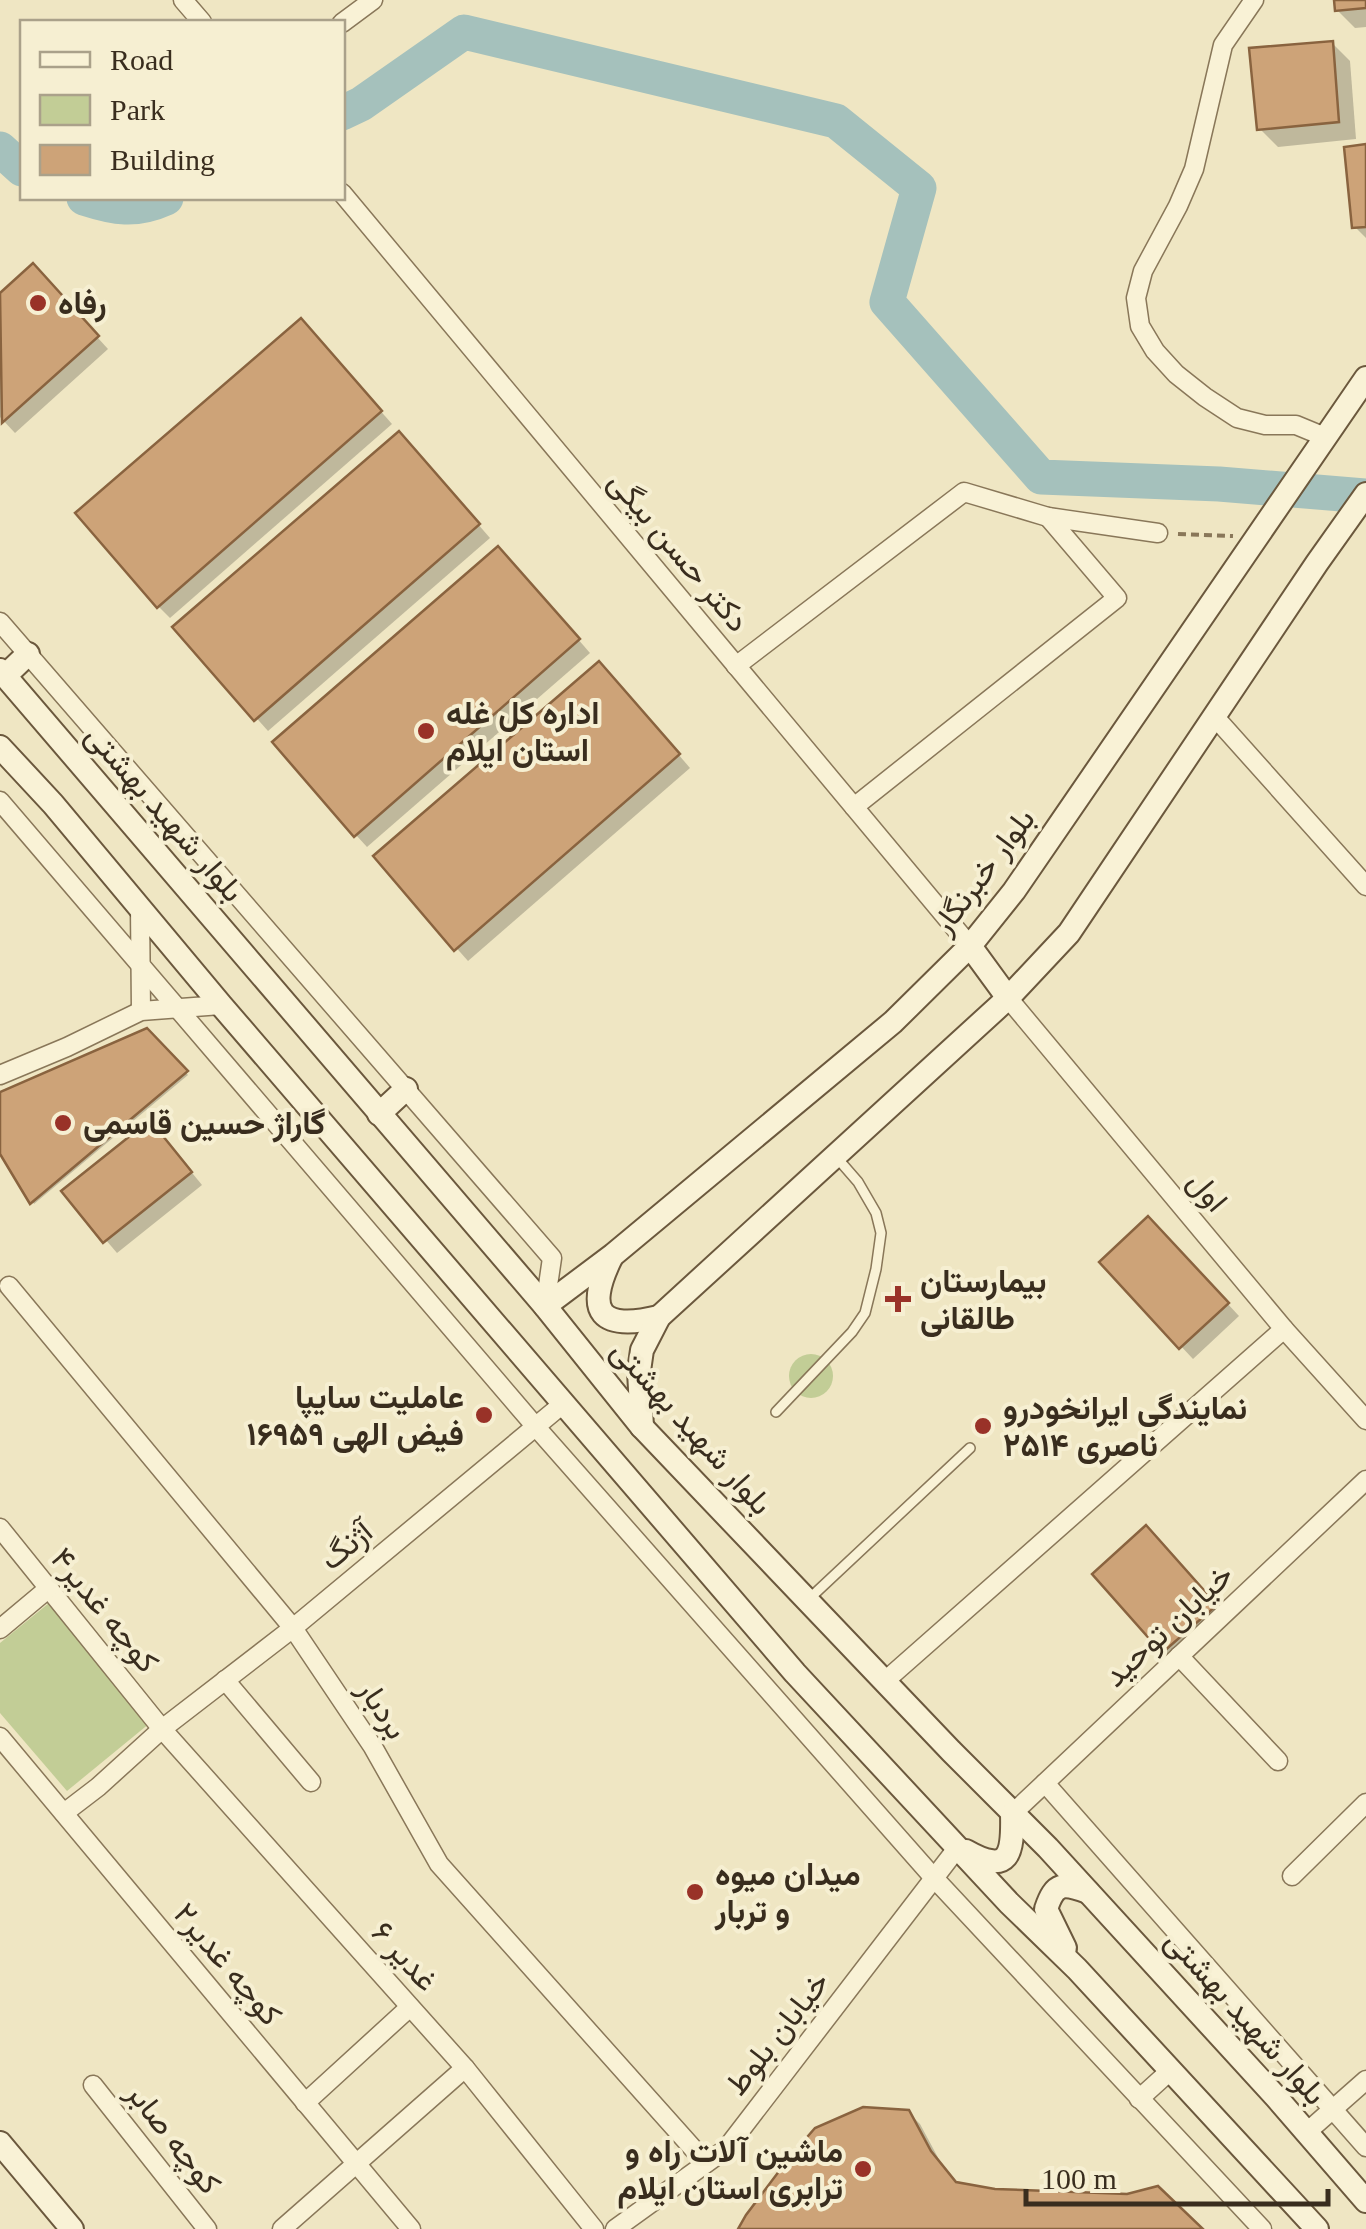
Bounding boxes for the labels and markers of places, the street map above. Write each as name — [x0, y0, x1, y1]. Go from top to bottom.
place label: رفاه — [58, 285, 107, 323]
marker: رفاه — [27, 292, 49, 314]
place label: اداره کل غله استان ایلام — [446, 695, 600, 771]
marker: اداره کل غله استان ایلام — [415, 720, 437, 742]
place label: گاراژ حسین قاسمی — [83, 1105, 326, 1143]
marker: گاراژ حسین قاسمی — [52, 1112, 74, 1134]
place label: بیمارستان طالقانی — [920, 1263, 1046, 1337]
marker: بیمارستان طالقانی — [885, 1286, 911, 1312]
place label: عاملیت سایپا ۱۶۹۵۹ فیض الهی — [247, 1379, 464, 1454]
place label: نمایندگی ایرانخودرو ناصری ۲۵۱۴ — [1003, 1390, 1247, 1465]
marker: عاملیت سایپا ۱۶۹۵۹ فیض الهی — [473, 1404, 495, 1426]
marker: نمایندگی ایرانخودرو ناصری ۲۵۱۴ — [972, 1415, 994, 1437]
place label: میدان میوه و تربار — [714, 1856, 861, 1931]
marker: میدان میوه و تربار — [684, 1881, 706, 1903]
place label: ماشین آلات راه و ترابری استان ایلام — [618, 2133, 843, 2209]
marker: ماشین آلات راه و ترابری استان ایلام — [852, 2158, 874, 2180]

